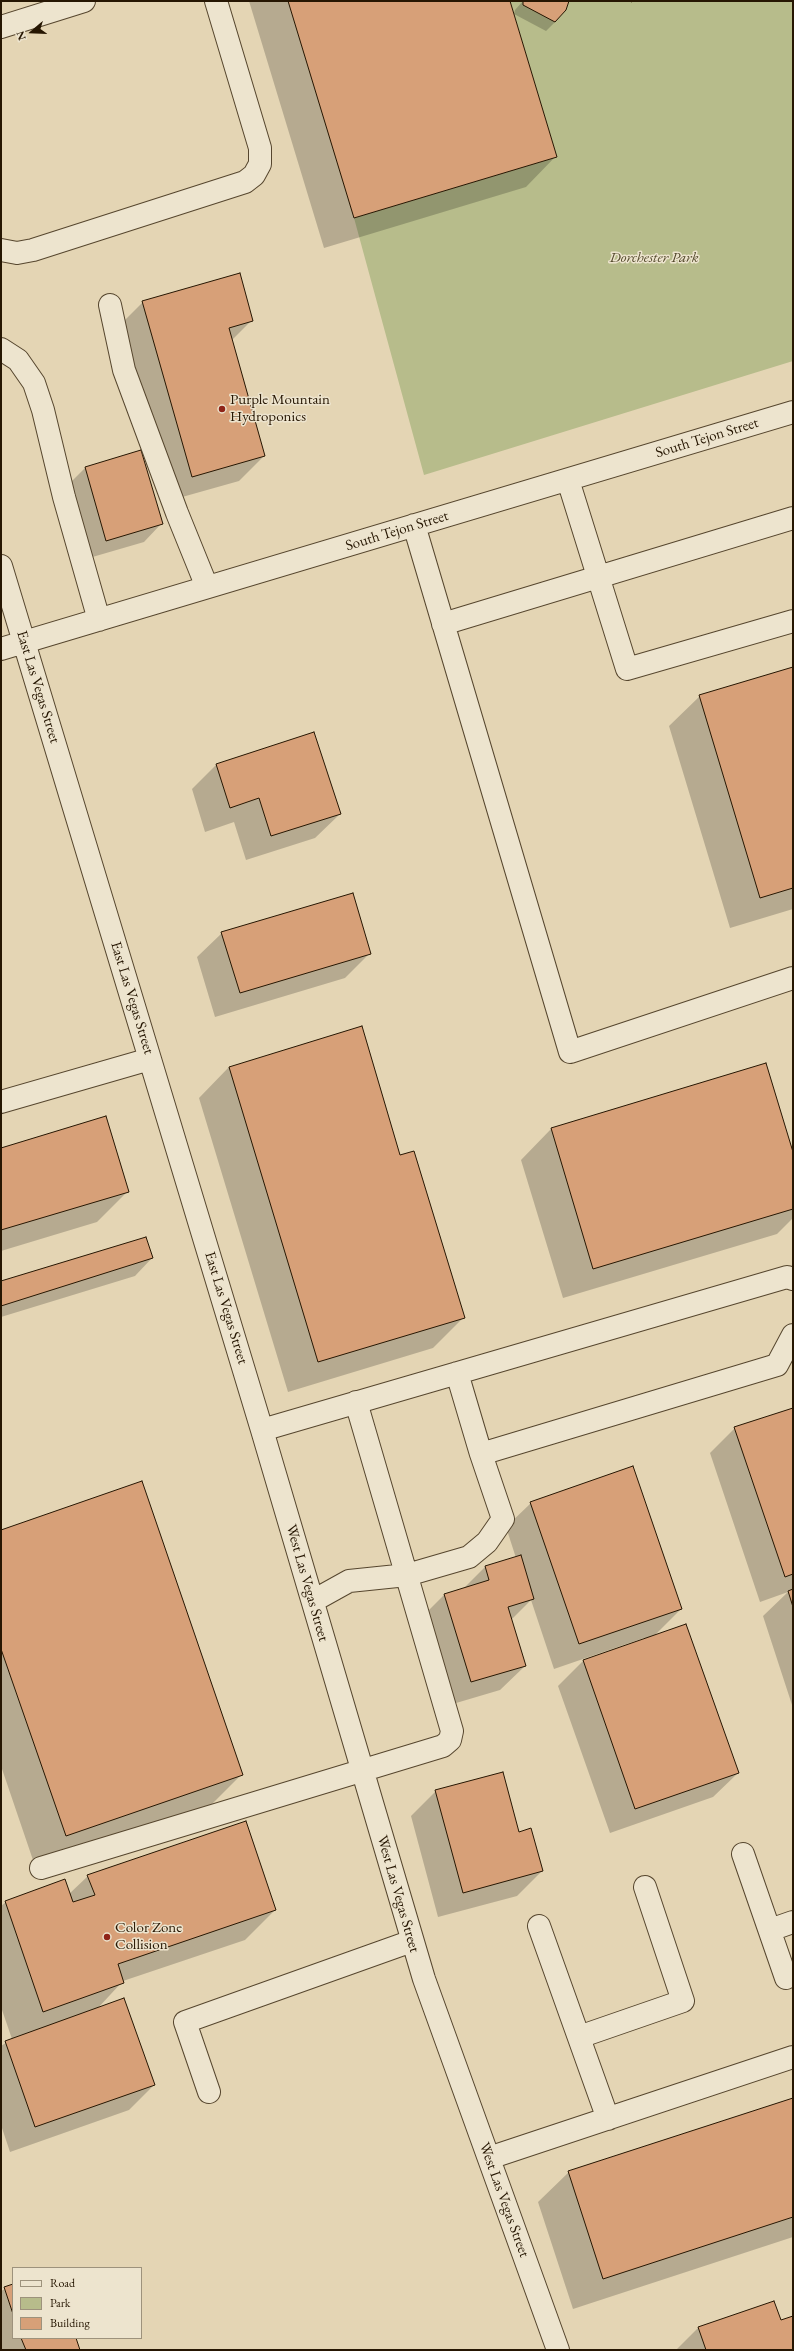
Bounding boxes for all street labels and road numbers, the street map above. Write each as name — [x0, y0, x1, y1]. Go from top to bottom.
street label: South Tejon Street — [653, 414, 761, 462]
street label: South Tejon Street — [343, 507, 451, 555]
street label: East Las Vegas Street — [12, 628, 64, 746]
street label: East Las Vegas Street — [106, 939, 158, 1057]
street label: East Las Vegas Street — [200, 1249, 252, 1367]
street label: West Las Vegas Street — [282, 1522, 332, 1644]
street label: West Las Vegas Street — [373, 1833, 423, 1955]
street label: West Las Vegas Street — [475, 2140, 533, 2260]

